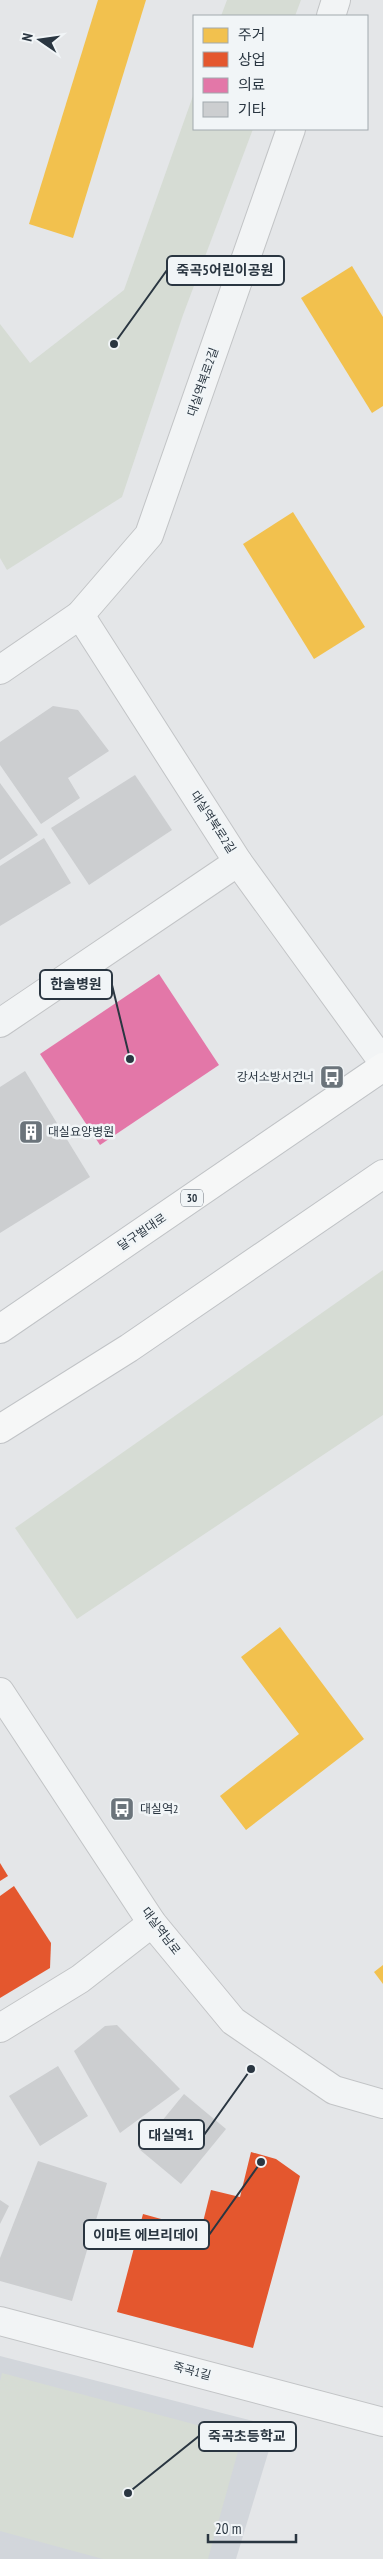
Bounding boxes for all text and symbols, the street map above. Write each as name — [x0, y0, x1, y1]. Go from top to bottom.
north arrow — [15, 15, 65, 65]
legend — [193, 15, 368, 130]
text: 주거 — [238, 25, 266, 44]
text: N — [18, 31, 37, 43]
text: 상업 — [238, 50, 266, 69]
text: 의료 — [238, 75, 266, 94]
text: 기타 — [238, 100, 266, 119]
callout: 죽곡5어린이공원 — [167, 256, 284, 285]
text: 죽곡5어린이공원 — [177, 261, 273, 279]
street label: 대실역북로2길 — [184, 346, 221, 418]
street label: 대실역북로2길 — [188, 788, 239, 856]
callout: 한솔병원 — [40, 970, 112, 999]
text: 한솔병원 — [50, 975, 102, 993]
bus stop icon: 강서소방서건너 — [319, 1064, 345, 1090]
place label: 강서소방서건너 — [237, 1069, 314, 1084]
building icon: 대실요양병원 — [18, 1119, 44, 1145]
place label: 대실요양병원 — [48, 1124, 114, 1139]
road number: 30 — [181, 1190, 203, 1206]
street label: 달구벌대로 — [115, 1210, 169, 1253]
bus stop icon: 대실역2 — [109, 1796, 135, 1822]
place label: 대실역2 — [140, 1801, 179, 1816]
street label: 대실역남로 — [139, 1904, 184, 1957]
callout: 대실역1 — [139, 2120, 204, 2149]
text: 대실역1 — [148, 2126, 194, 2144]
callout: 이마트 에브리데이 — [84, 2220, 209, 2249]
text: 이마트 에브리데이 — [93, 2226, 199, 2244]
street label: 죽곡1길 — [172, 2358, 213, 2383]
callout: 죽곡초등학교 — [199, 2422, 296, 2451]
text: 죽곡초등학교 — [208, 2427, 286, 2445]
scale bar — [208, 2512, 296, 2544]
text: 20 m — [215, 2519, 241, 2538]

